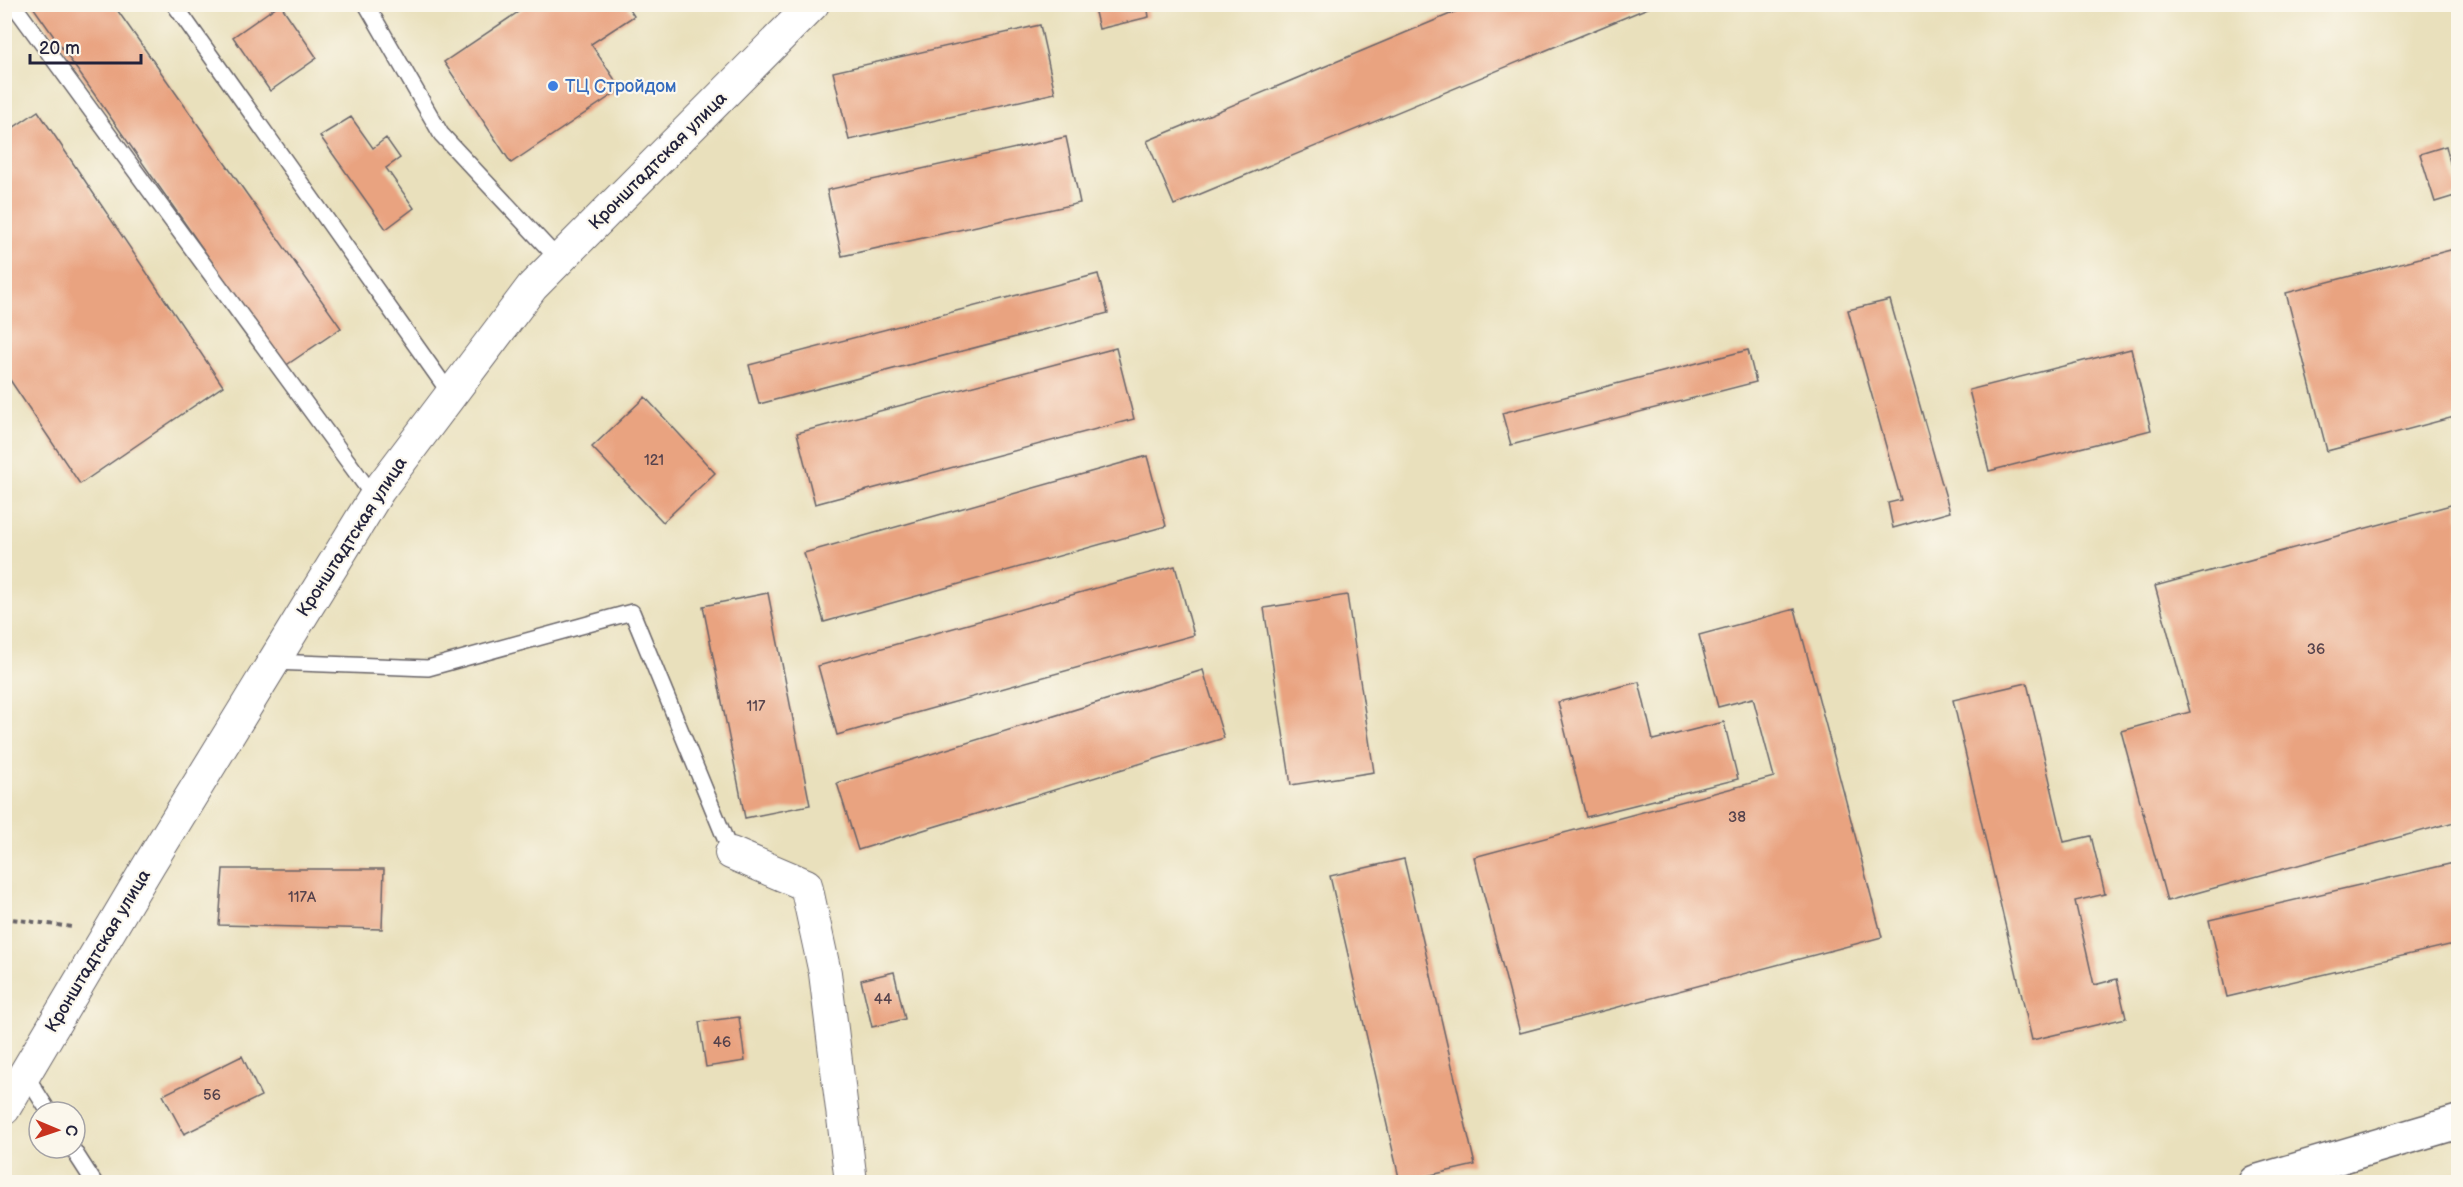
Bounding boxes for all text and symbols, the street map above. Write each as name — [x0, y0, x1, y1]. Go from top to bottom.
scale bar — [30, 27, 141, 65]
text: 20 m — [39, 38, 80, 59]
place label: ТЦ Стройдом — [565, 76, 677, 97]
marker: ТЦ Стройдом — [546, 79, 560, 93]
street label: Кронштадтская улица — [585, 87, 732, 234]
house number: 121 — [644, 451, 664, 470]
street label: Кронштадтская улица — [292, 453, 412, 621]
house number: 36 — [2307, 640, 2325, 659]
house number: 117 — [747, 697, 766, 716]
house number: 38 — [1728, 808, 1746, 827]
street label: Кронштадтская улица — [41, 865, 155, 1036]
house number: 117А — [288, 888, 317, 907]
house number: 44 — [874, 990, 892, 1009]
house number: 46 — [713, 1033, 731, 1052]
house number: 56 — [203, 1086, 221, 1105]
north arrow — [27, 1100, 87, 1160]
text: С — [61, 1125, 80, 1136]

